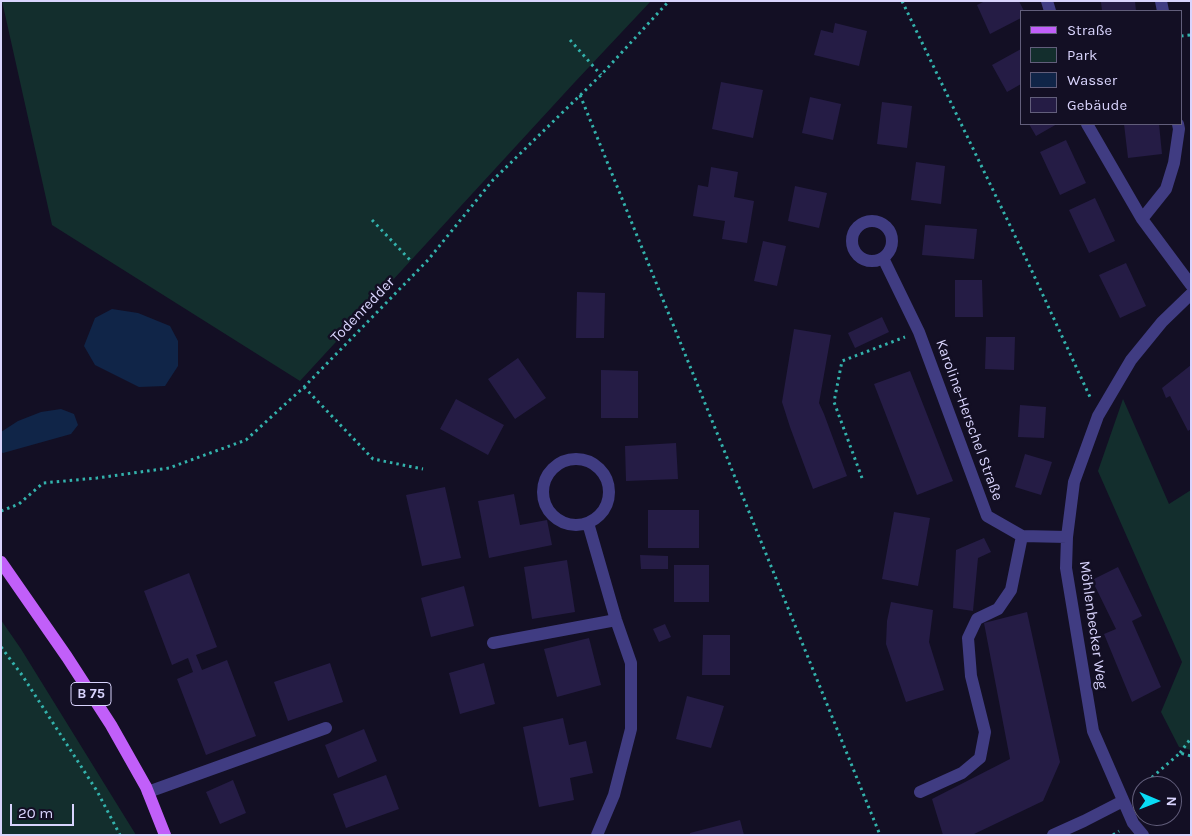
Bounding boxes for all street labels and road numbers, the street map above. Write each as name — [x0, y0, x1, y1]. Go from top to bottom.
street label: Todenredder — [327, 273, 399, 347]
street label: Karoline-Herschel Straße — [931, 337, 1007, 503]
street label: Möhlenbecker Weg — [1075, 560, 1111, 690]
road number: B 75 — [71, 682, 111, 706]

